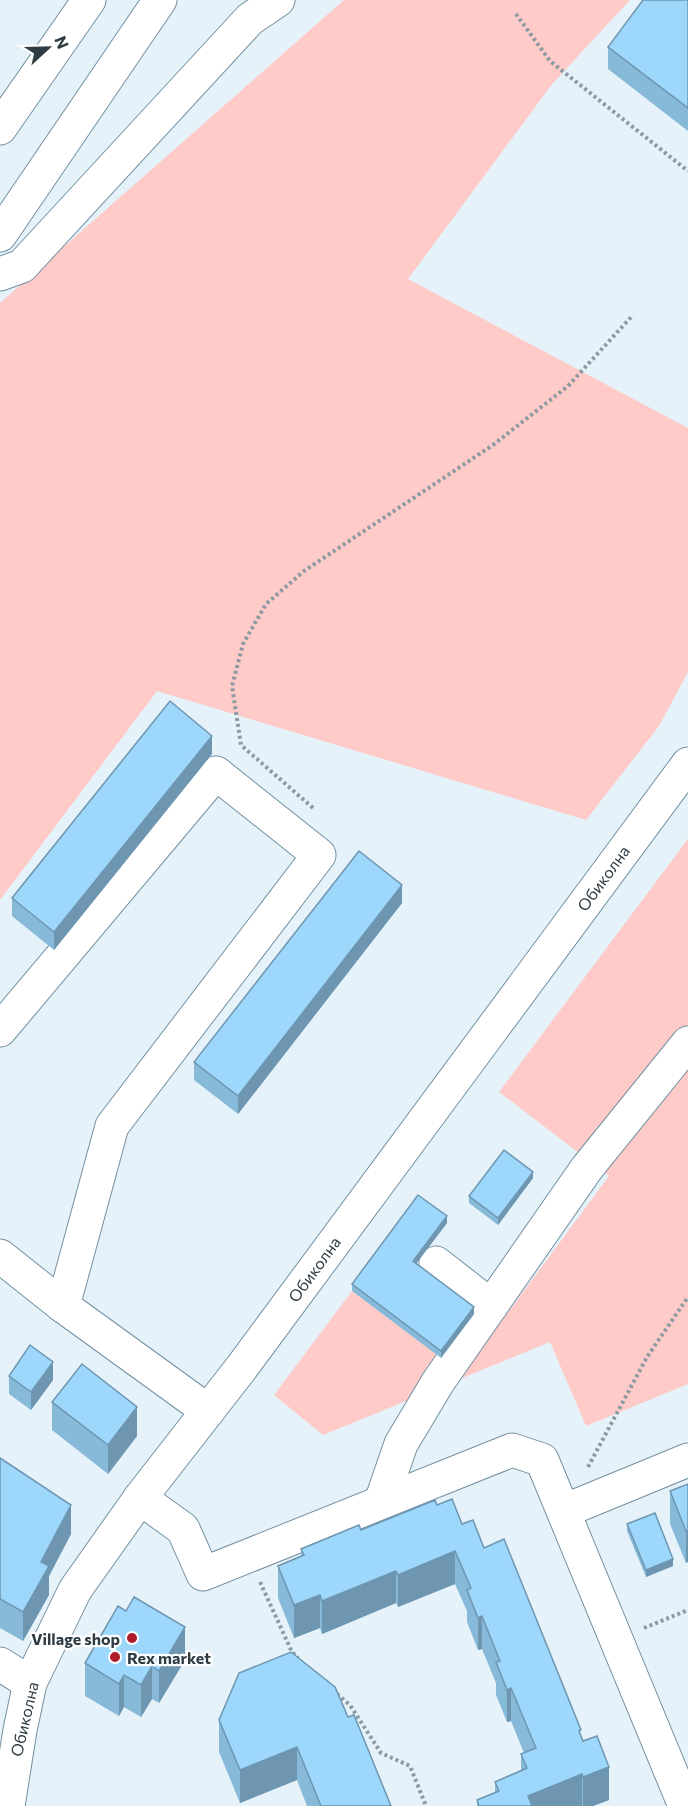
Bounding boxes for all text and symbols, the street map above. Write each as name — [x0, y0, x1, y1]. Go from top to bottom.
north arrow — [18, 18, 78, 78]
text: N — [51, 33, 73, 51]
street label: Обиколна — [573, 842, 633, 914]
street label: Обиколна — [284, 1233, 344, 1305]
place label: Village shop — [31, 1629, 120, 1648]
marker: Village shop — [125, 1631, 139, 1645]
place label: Rex market — [127, 1648, 211, 1667]
marker: Rex market — [108, 1650, 122, 1664]
street label: Обиколна — [6, 1680, 42, 1758]

